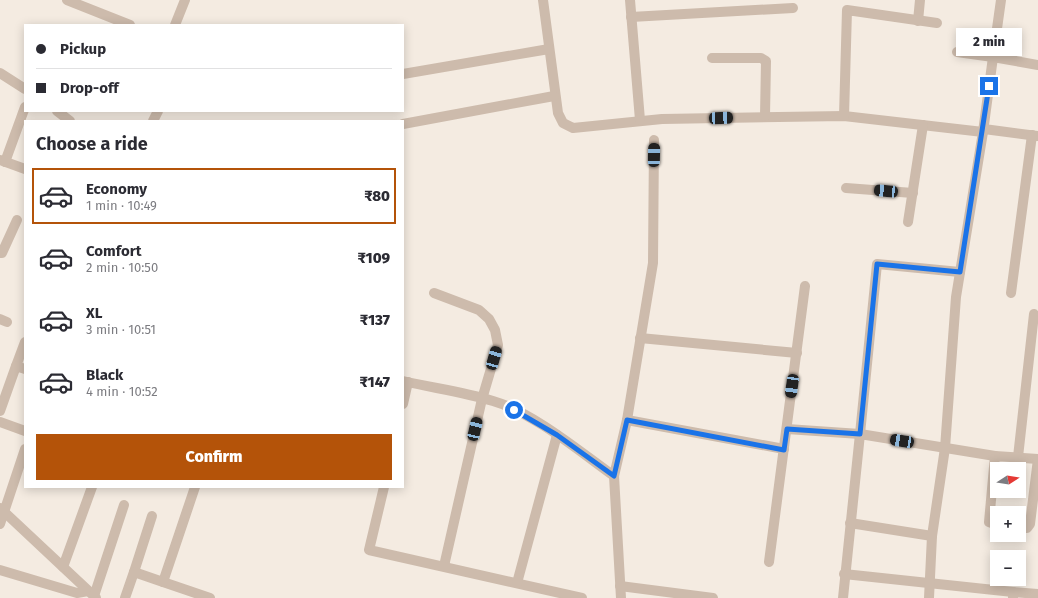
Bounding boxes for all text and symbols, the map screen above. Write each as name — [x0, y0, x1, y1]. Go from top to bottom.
callout: 2 min — [956, 28, 1022, 56]
text: 2 min — [973, 34, 1005, 49]
text: Pickup — [60, 40, 106, 58]
route end — [980, 77, 998, 95]
text: Drop-off — [60, 79, 119, 97]
car — [709, 112, 733, 124]
text: Choose a ride — [36, 133, 148, 155]
car — [648, 143, 660, 167]
icon: car — [38, 178, 74, 214]
text: Economy — [86, 180, 147, 198]
car — [874, 184, 898, 198]
text: ₹80 — [364, 187, 390, 205]
text: 1 min · 10:49 — [86, 198, 157, 213]
icon: car — [38, 240, 74, 276]
text: Comfort — [86, 242, 142, 260]
text: ₹109 — [357, 249, 390, 267]
text: 2 min · 10:50 — [86, 260, 158, 275]
icon: car — [38, 302, 74, 338]
text: XL — [86, 304, 102, 322]
text: ₹137 — [360, 311, 390, 329]
text: 3 min · 10:51 — [86, 322, 156, 337]
car — [485, 345, 503, 371]
icon: car — [38, 364, 74, 400]
text: Black — [86, 366, 123, 384]
text: ₹147 — [359, 373, 390, 391]
car — [784, 373, 800, 399]
text: 4 min · 10:52 — [86, 384, 158, 399]
route start — [505, 401, 523, 419]
car — [466, 416, 484, 442]
car — [889, 433, 915, 449]
button: Confirm — [36, 434, 392, 480]
north arrow — [990, 462, 1026, 498]
map controls — [990, 462, 1026, 586]
button: + — [990, 506, 1026, 542]
button: − — [990, 550, 1026, 586]

